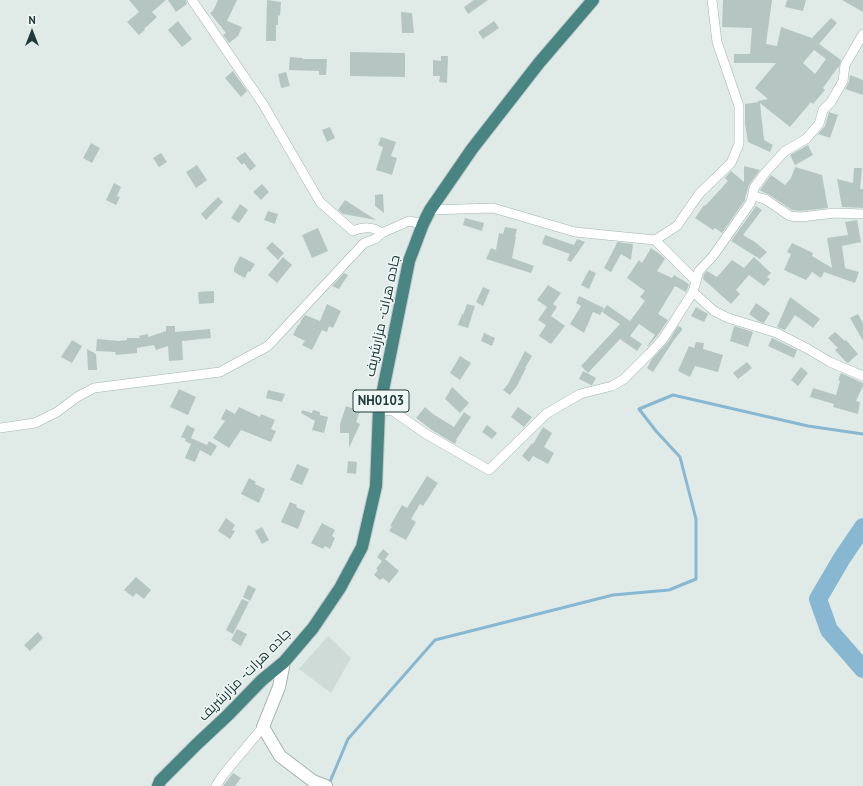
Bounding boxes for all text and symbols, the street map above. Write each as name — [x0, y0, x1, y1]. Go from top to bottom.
north arrow — [12, 12, 52, 52]
text: N — [28, 13, 36, 27]
street label: جاده هرات- مزارشریف — [362, 254, 404, 378]
road number: NH0103 — [353, 390, 409, 412]
street label: جاده هرات- مزارشریف — [195, 625, 295, 725]

